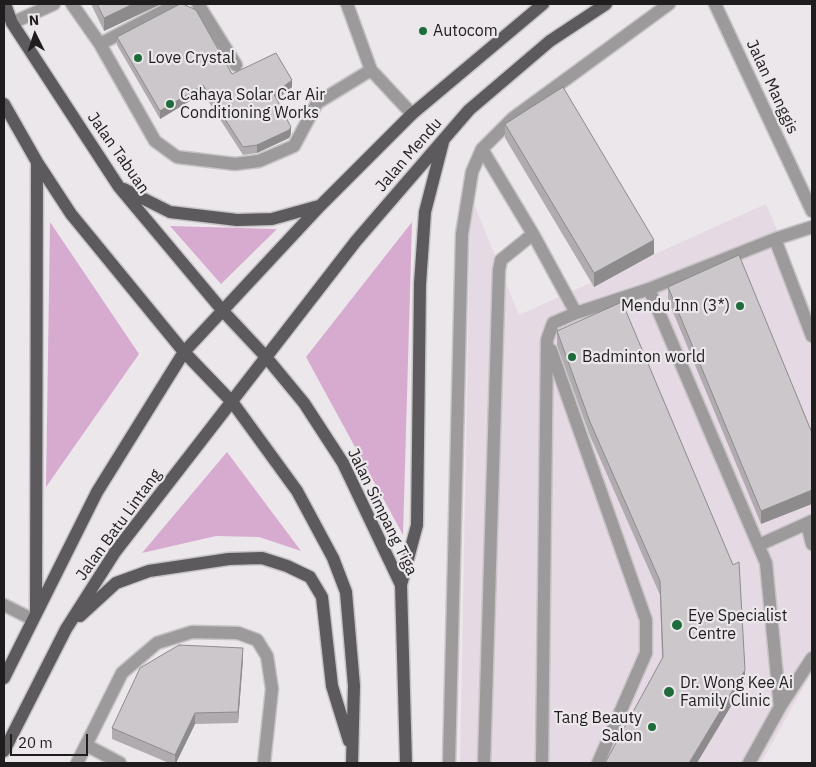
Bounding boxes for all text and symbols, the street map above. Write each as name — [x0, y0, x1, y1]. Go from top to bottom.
north arrow — [10, 10, 60, 60]
text: N — [28, 11, 40, 29]
place label: Autocom — [433, 21, 498, 41]
marker: Autocom — [417, 25, 429, 37]
street label: Jalan Manggis — [742, 37, 802, 137]
place label: Love Crystal — [148, 48, 235, 68]
marker: Love Crystal — [132, 52, 144, 64]
place label: Cahaya Solar Car Air Conditioning Works — [180, 85, 325, 123]
marker: Cahaya Solar Car Air Conditioning Works — [164, 98, 176, 110]
street label: Jalan Tabuan — [83, 109, 153, 197]
street label: Jalan Mendu — [372, 114, 446, 196]
place label: Mendu Inn (3*) — [621, 296, 730, 316]
marker: Mendu Inn (3*) — [734, 300, 746, 312]
place label: Badminton world — [582, 347, 705, 367]
marker: Badminton world — [566, 351, 578, 363]
street label: Jalan Simpang Tiga — [343, 445, 421, 579]
street label: Jalan Batu Lintang — [72, 466, 166, 584]
place label: Eye Specialist Centre — [688, 606, 787, 644]
marker: Eye Specialist Centre — [670, 618, 684, 632]
place label: Dr. Wong Kee Ai Family Clinic — [680, 673, 793, 711]
marker: Dr. Wong Kee Ai Family Clinic — [662, 685, 676, 699]
place label: Tang Beauty Salon — [554, 708, 642, 746]
marker: Tang Beauty Salon — [646, 721, 658, 733]
scale bar — [12, 724, 90, 756]
text: 20 m — [18, 733, 53, 752]

